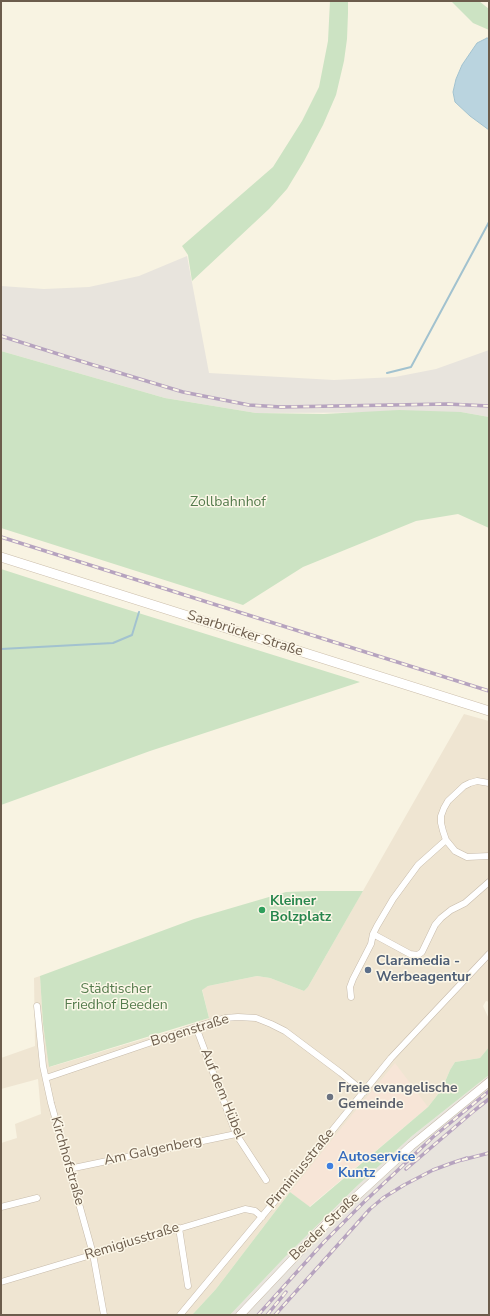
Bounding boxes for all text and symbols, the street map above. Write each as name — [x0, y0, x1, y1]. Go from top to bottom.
park label: Zollbahnhof — [190, 495, 266, 511]
street label: Saarbrücker Straße — [185, 607, 305, 661]
place label: Kleiner Bolzplatz — [270, 894, 331, 926]
marker: Kleiner Bolzplatz — [257, 905, 267, 915]
place label: Claramedia - Werbeagentur — [376, 954, 471, 986]
marker: Claramedia - Werbeagentur — [363, 965, 373, 975]
park label: Städtischer Friedhof Beeden — [64, 982, 168, 1014]
street label: Bogenstraße — [149, 1011, 231, 1051]
street label: Auf dem Hübel — [196, 1046, 248, 1142]
place label: Freie evangelische Gemeinde — [338, 1081, 457, 1114]
marker: Freie evangelische Gemeinde — [325, 1092, 335, 1102]
street label: Kirchhofstraße — [46, 1115, 88, 1207]
street label: Pirminiusstraße — [264, 1126, 338, 1212]
street label: Am Galgenberg — [102, 1132, 204, 1170]
place label: Autoservice Kuntz — [338, 1150, 415, 1182]
marker: Autoservice Kuntz — [325, 1161, 335, 1171]
street label: Beeder Straße — [287, 1190, 363, 1264]
street label: Remigiusstraße — [83, 1220, 181, 1264]

